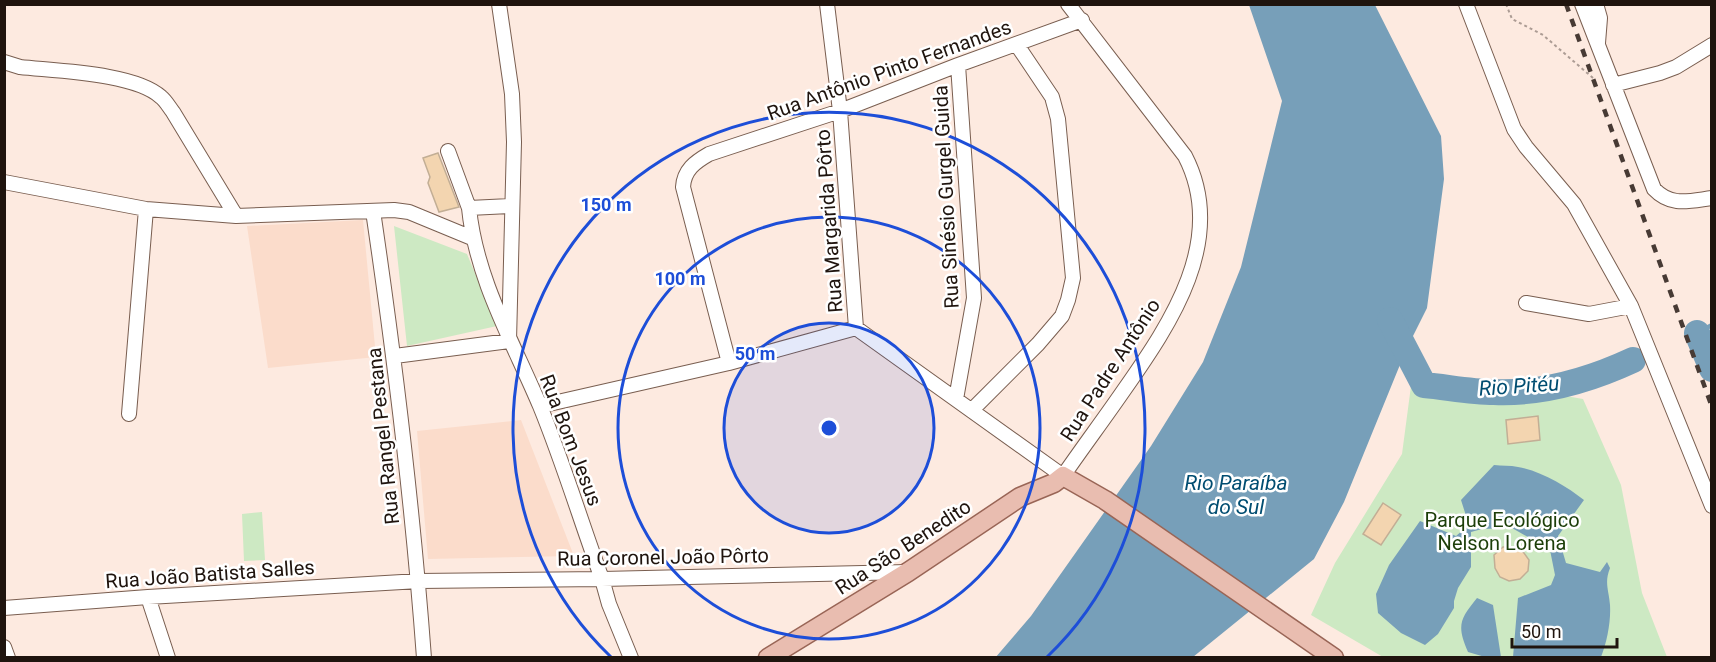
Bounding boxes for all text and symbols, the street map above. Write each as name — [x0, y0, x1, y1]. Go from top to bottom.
street label: Rua Antônio Pinto Fernandes — [764, 15, 1014, 125]
street label: Rua Sinésio Gurgel Guida — [928, 85, 964, 309]
street label: Rua Margarida Pôrto — [811, 128, 847, 314]
text: 150 m — [580, 194, 632, 215]
text: 100 m — [654, 268, 706, 289]
street label: Rua Padre Antônio — [1055, 294, 1165, 446]
text: 50 m — [735, 343, 775, 364]
street label: Rua Rangel Pestana — [362, 346, 404, 526]
street label: Rua Bom Jesus — [535, 371, 607, 509]
water label: Rio Pitéu — [1478, 371, 1560, 401]
centre of rings — [819, 418, 839, 438]
water label: Rio Paraíba do Sul — [1184, 471, 1288, 519]
street label: Rua São Benedito — [831, 494, 975, 600]
park label: Parque Ecológico Nelson Lorena — [1424, 508, 1580, 555]
street label: Rua Coronel João Pôrto — [557, 543, 769, 571]
street label: Rua João Batista Salles — [105, 555, 315, 593]
scale bar — [1512, 611, 1617, 649]
text: 50 m — [1521, 621, 1561, 642]

